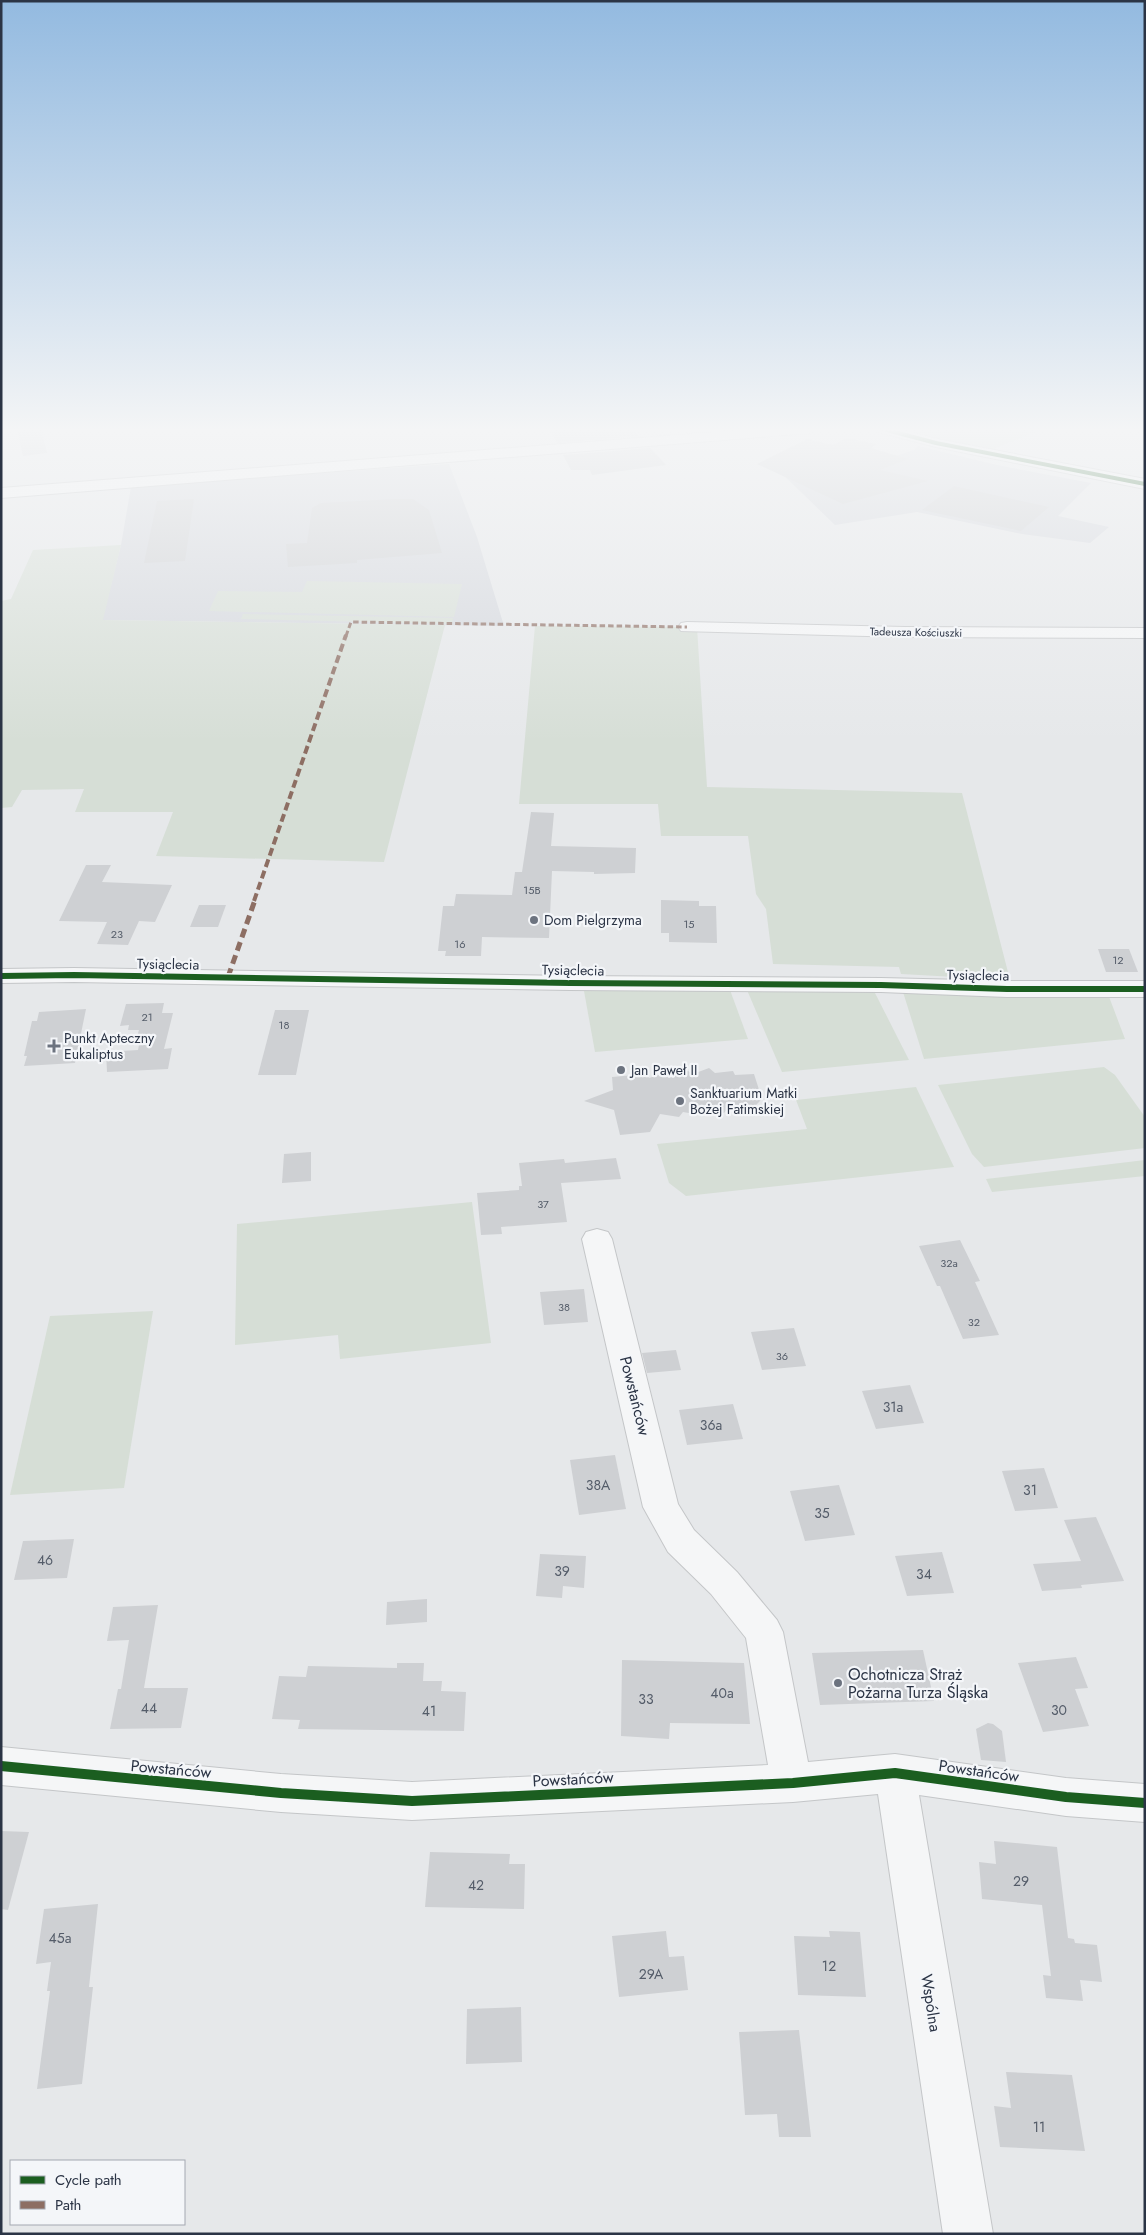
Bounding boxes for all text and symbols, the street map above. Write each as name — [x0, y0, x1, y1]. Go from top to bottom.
street label: Tadeusza Kościuszki — [870, 623, 963, 641]
house number: 15B — [523, 882, 541, 898]
place label: Dom Pielgrzyma — [544, 910, 642, 930]
marker: Dom Pielgrzyma — [528, 914, 540, 926]
house number: 15 — [683, 916, 695, 932]
house number: 23 — [111, 926, 123, 942]
house number: 16 — [454, 936, 466, 952]
house number: 12 — [1112, 952, 1124, 968]
street label: Tysiąclecia — [137, 953, 199, 975]
street label: Tysiąclecia — [542, 959, 604, 981]
street label: Tysiąclecia — [947, 964, 1009, 986]
house number: 21 — [141, 1009, 153, 1025]
house number: 18 — [279, 1017, 289, 1033]
place label: Punkt Apteczny Eukaliptus — [64, 1028, 155, 1064]
marker: Punkt Apteczny Eukaliptus — [48, 1040, 60, 1052]
place label: Jan Paweł II — [629, 1060, 697, 1080]
marker: Jan Paweł II — [615, 1064, 627, 1076]
place label: Sanktuarium Matki Bożej Fatimskiej — [690, 1083, 798, 1119]
marker: Sanktuarium Matki Bożej Fatimskiej — [674, 1095, 686, 1107]
house number: 37 — [537, 1196, 549, 1212]
house number: 32a — [940, 1255, 958, 1271]
house number: 38 — [558, 1299, 570, 1315]
house number: 32 — [968, 1314, 980, 1330]
house number: 36 — [776, 1348, 788, 1364]
street label: Powstańców — [614, 1354, 656, 1438]
house number: 31a — [883, 1397, 903, 1417]
house number: 36a — [700, 1415, 722, 1435]
house number: 38A — [586, 1475, 611, 1495]
house number: 31 — [1023, 1480, 1037, 1500]
house number: 35 — [814, 1503, 830, 1523]
house number: 46 — [37, 1550, 53, 1570]
house number: 39 — [554, 1561, 570, 1581]
house number: 34 — [916, 1564, 932, 1584]
place label: Ochotnicza Straż Pożarna Turza Śląska — [848, 1663, 988, 1704]
marker: Ochotnicza Straż Pożarna Turza Śląska — [832, 1677, 844, 1689]
house number: 40a — [710, 1683, 734, 1703]
house number: 33 — [638, 1689, 654, 1709]
house number: 44 — [141, 1698, 157, 1718]
house number: 30 — [1051, 1700, 1067, 1720]
house number: 41 — [422, 1701, 436, 1721]
street label: Powstańców — [130, 1754, 213, 1784]
street label: Powstańców — [937, 1754, 1021, 1788]
street label: Powstańców — [532, 1765, 614, 1793]
house number: 29 — [1013, 1871, 1029, 1891]
house number: 42 — [468, 1875, 484, 1895]
house number: 45a — [49, 1928, 71, 1948]
house number: 12 — [822, 1956, 836, 1976]
house number: 29A — [639, 1964, 664, 1984]
street label: Wspólna — [915, 1972, 947, 2034]
house number: 11 — [1033, 2117, 1045, 2137]
legend — [10, 2160, 185, 2225]
text: Cycle path — [55, 2169, 122, 2191]
text: Path — [55, 2194, 81, 2216]

